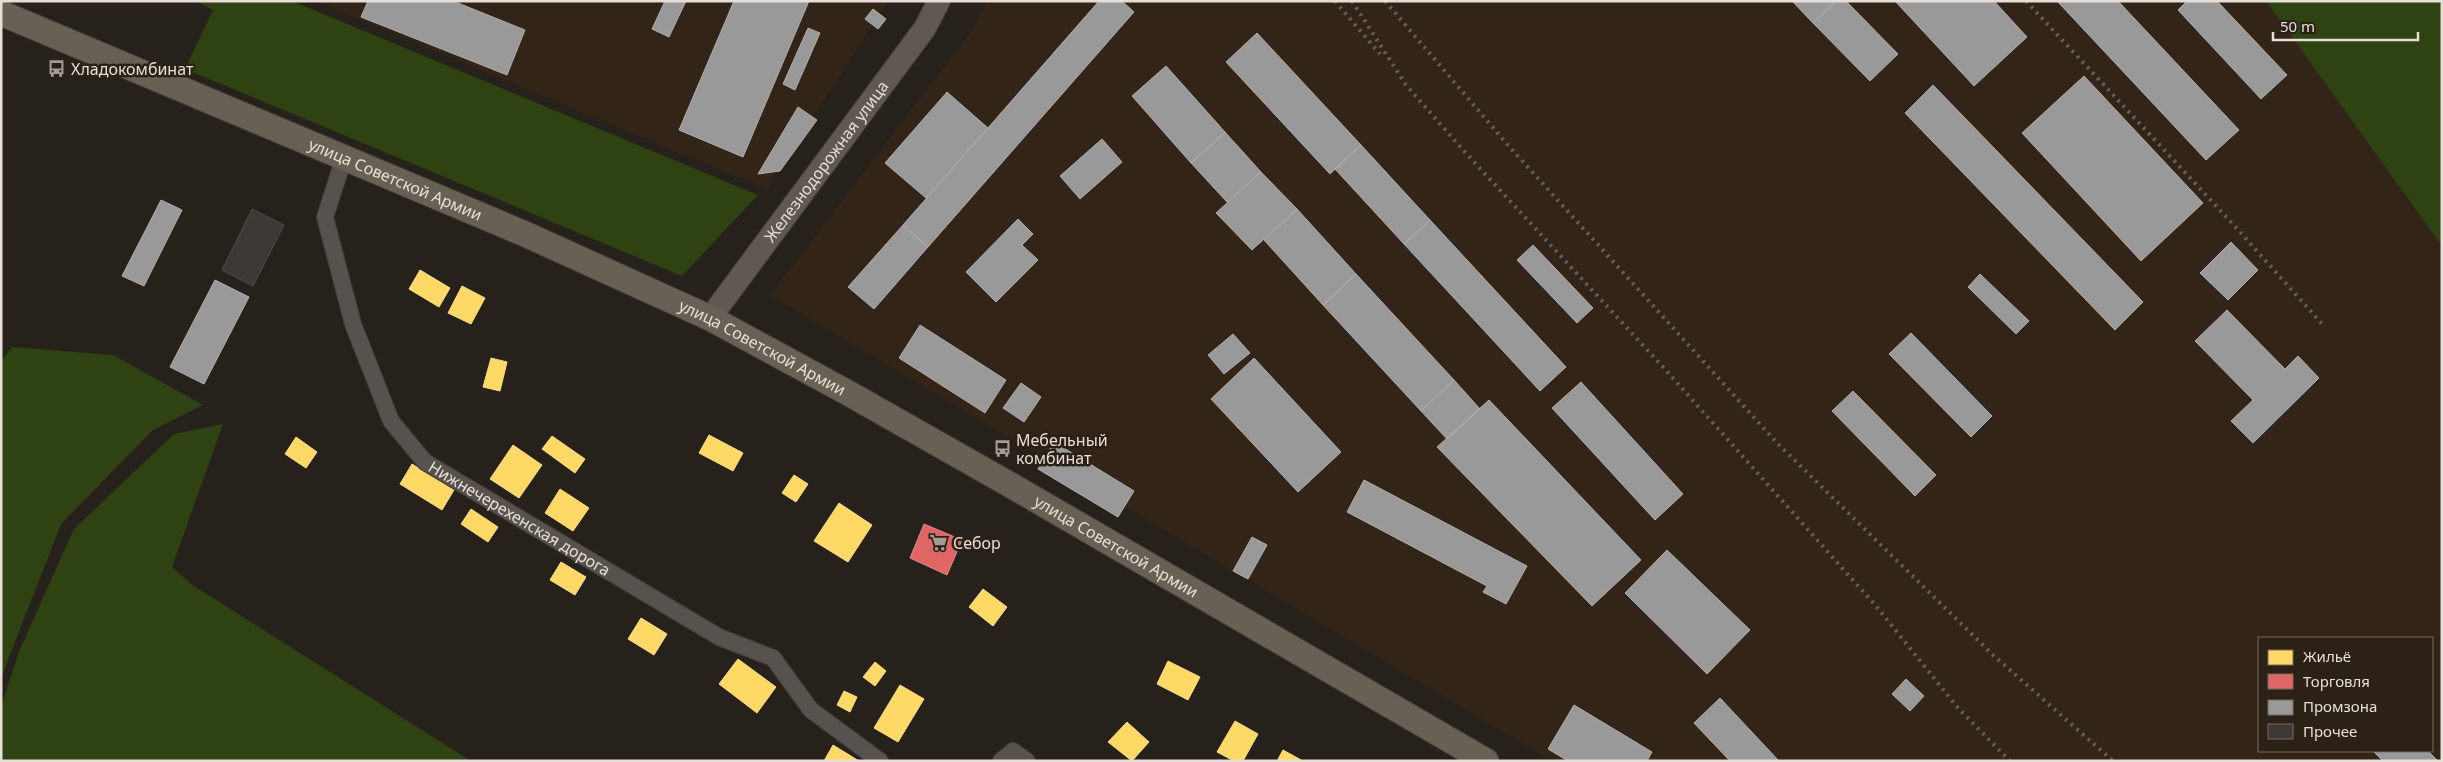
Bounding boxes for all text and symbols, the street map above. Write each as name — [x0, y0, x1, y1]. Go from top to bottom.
scale bar — [2273, 10, 2418, 42]
text: 50 m — [2280, 16, 2315, 36]
place label: Хладокомбинат — [71, 58, 194, 80]
bus stop icon: Хладокомбинат — [47, 59, 67, 79]
street label: Железнодорожная улица — [759, 76, 893, 247]
street label: улица Советской Армии — [305, 133, 485, 226]
street label: улица Советской Армии — [675, 294, 850, 401]
place label: Мебельный комбинат — [1016, 429, 1108, 469]
bus stop icon: Мебельный комбинат — [992, 439, 1012, 459]
street label: Нижнечерехенская дорога — [424, 456, 615, 581]
street label: улица Советской Армии — [1030, 490, 1202, 603]
place label: Себор — [953, 532, 1001, 554]
supermarket icon: Себор — [929, 533, 949, 553]
legend — [2258, 637, 2433, 752]
text: Жильё — [2303, 646, 2351, 666]
text: Торговля — [2303, 671, 2370, 691]
text: Промзона — [2303, 696, 2377, 716]
text: Прочее — [2303, 721, 2357, 741]

